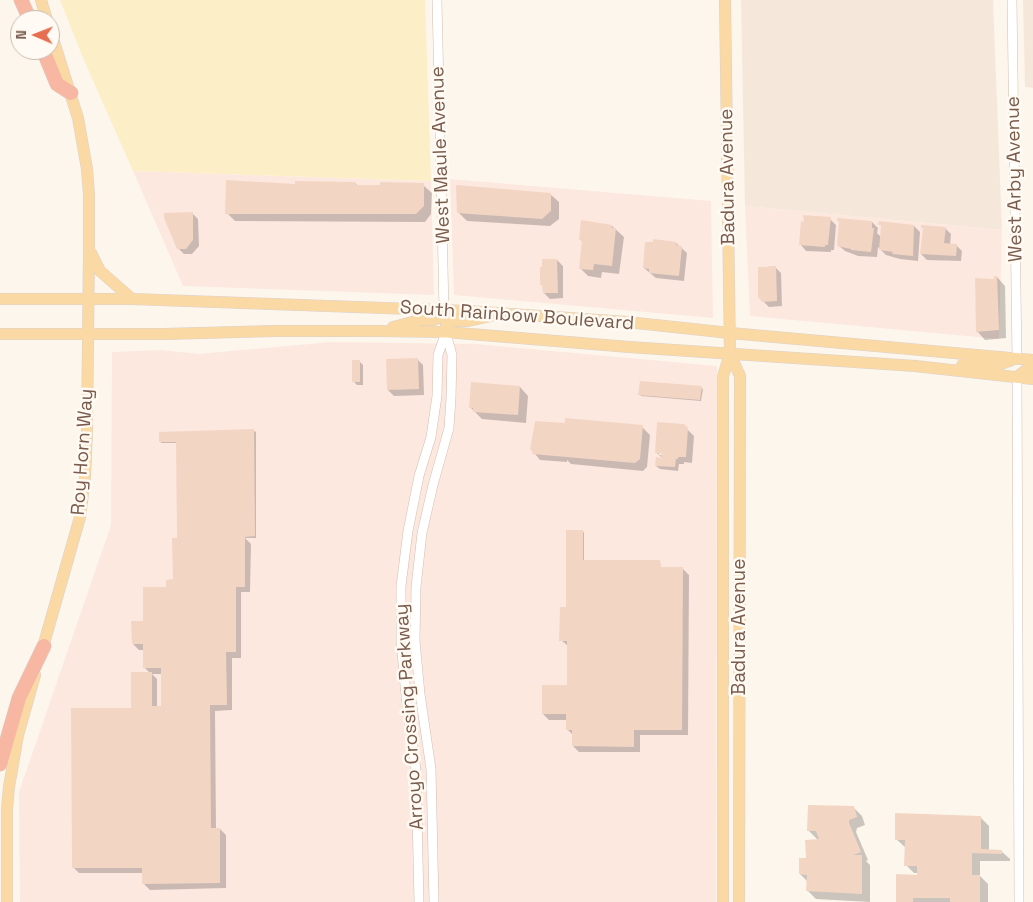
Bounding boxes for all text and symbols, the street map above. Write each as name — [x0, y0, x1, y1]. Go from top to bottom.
north arrow — [10, 10, 60, 60]
text: N — [12, 30, 30, 40]
street label: West Maule Avenue — [427, 66, 455, 244]
street label: West Arby Avenue — [1002, 96, 1028, 262]
street label: Badura Avenue — [715, 108, 741, 246]
street label: South Rainbow Boulevard — [399, 296, 635, 336]
street label: Roy Horn Way — [67, 388, 99, 516]
street label: Badura Avenue — [729, 559, 751, 695]
street label: Arroyo Crossing Parkway — [391, 603, 429, 831]

